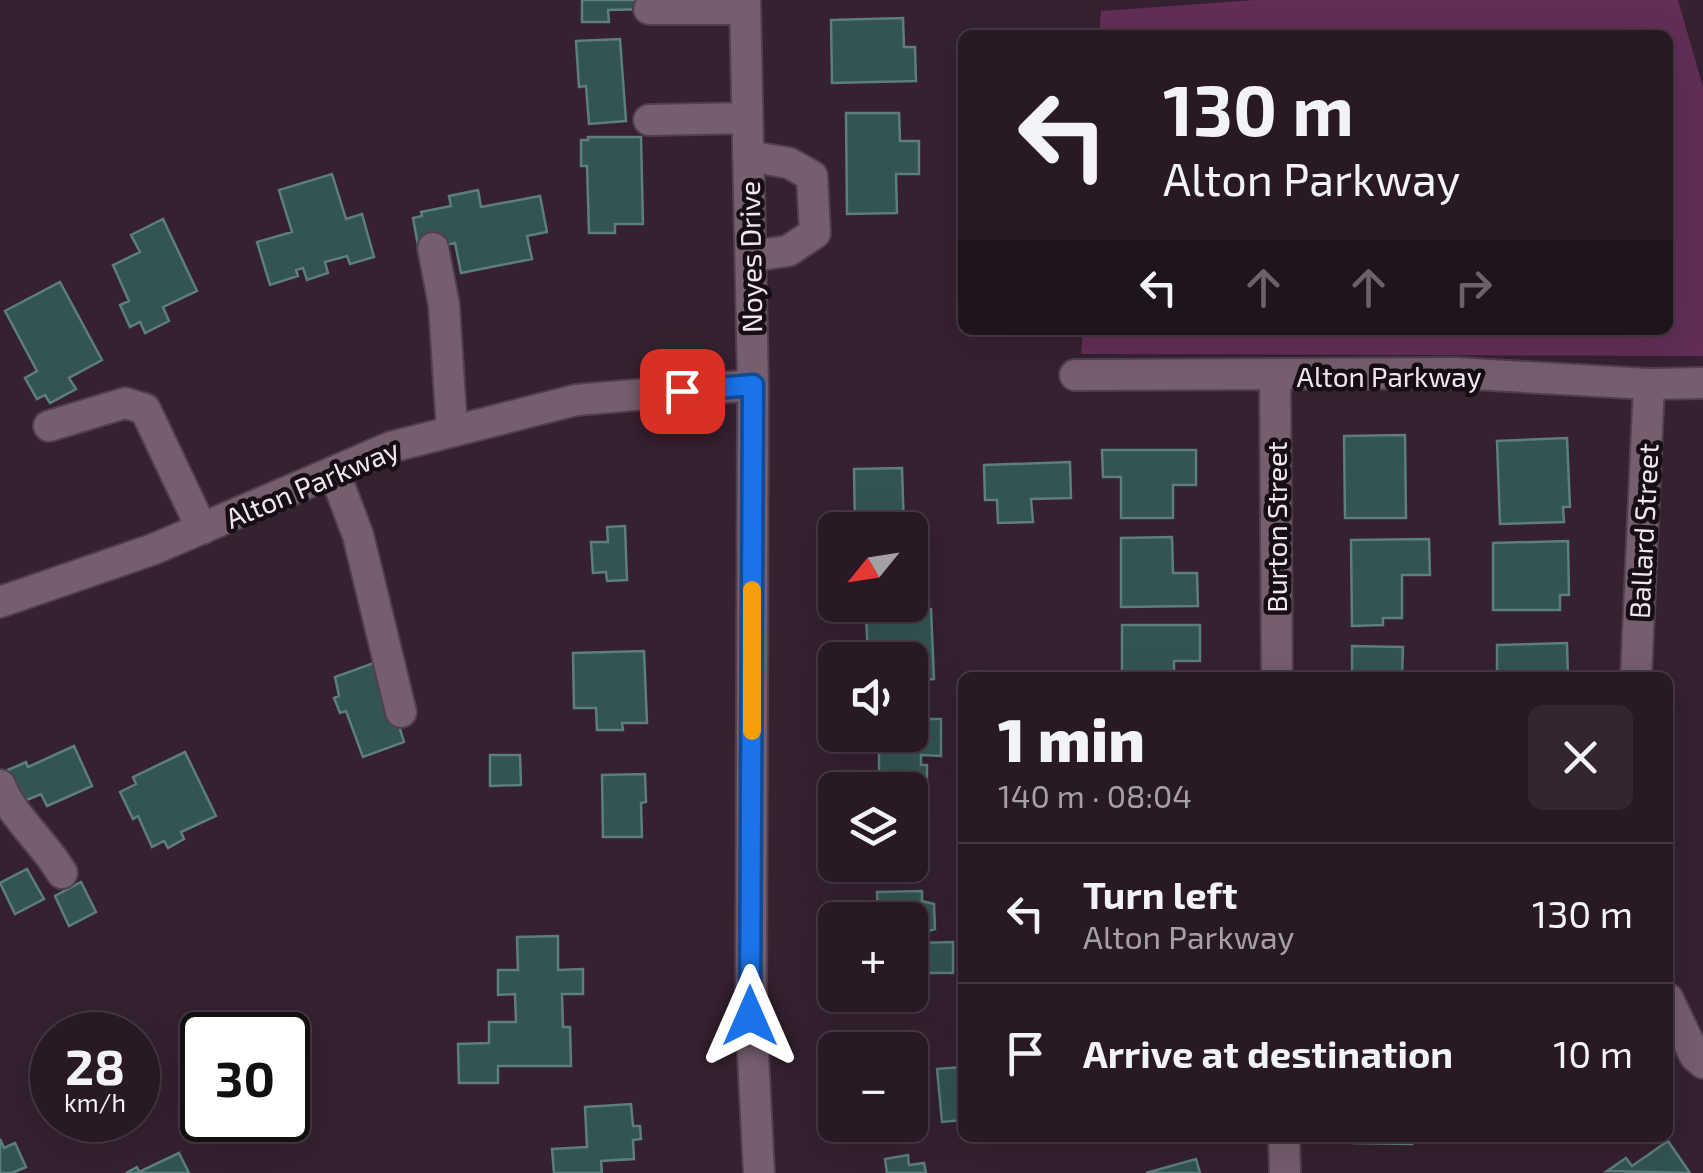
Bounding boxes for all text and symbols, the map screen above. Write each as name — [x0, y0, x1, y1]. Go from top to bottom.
text: 130 m — [1163, 66, 1354, 150]
icon: left — [998, 70, 1128, 200]
text: Alton Parkway — [1163, 151, 1460, 205]
street label: Noyes Drive — [732, 181, 768, 333]
icon: left — [1131, 260, 1186, 315]
icon: ahead — [1236, 260, 1291, 315]
icon: ahead — [1341, 260, 1396, 315]
icon: right — [1446, 260, 1501, 315]
pin — [640, 349, 725, 434]
street label: Alton Parkway — [1296, 359, 1482, 393]
icon: arrive — [655, 364, 710, 419]
street label: Alton Parkway — [220, 431, 404, 535]
street label: Burton Street — [1259, 441, 1293, 613]
street label: Ballard Street — [1621, 442, 1665, 620]
north arrow — [818, 512, 928, 622]
map controls — [818, 512, 928, 1142]
button: sound — [818, 642, 928, 752]
text: 1 min — [998, 702, 1145, 774]
button: close — [1528, 705, 1633, 810]
button: layers — [818, 772, 928, 882]
text: 140 m · 08:04 — [998, 776, 1192, 814]
text: Turn left — [1083, 871, 1238, 917]
icon: left — [998, 886, 1053, 941]
text: 130 m — [1532, 890, 1633, 936]
button: + — [818, 902, 928, 1012]
text: Alton Parkway — [1083, 917, 1295, 955]
position arrow — [698, 964, 802, 1068]
speed limit sign: 30 — [180, 1012, 310, 1142]
icon: arrive — [998, 1026, 1053, 1081]
text: Arrive at destination — [1083, 1030, 1453, 1076]
text: 10 m — [1553, 1030, 1633, 1076]
button: − — [818, 1032, 928, 1142]
text: 28 — [65, 1035, 125, 1095]
text: km/h — [64, 1087, 126, 1117]

